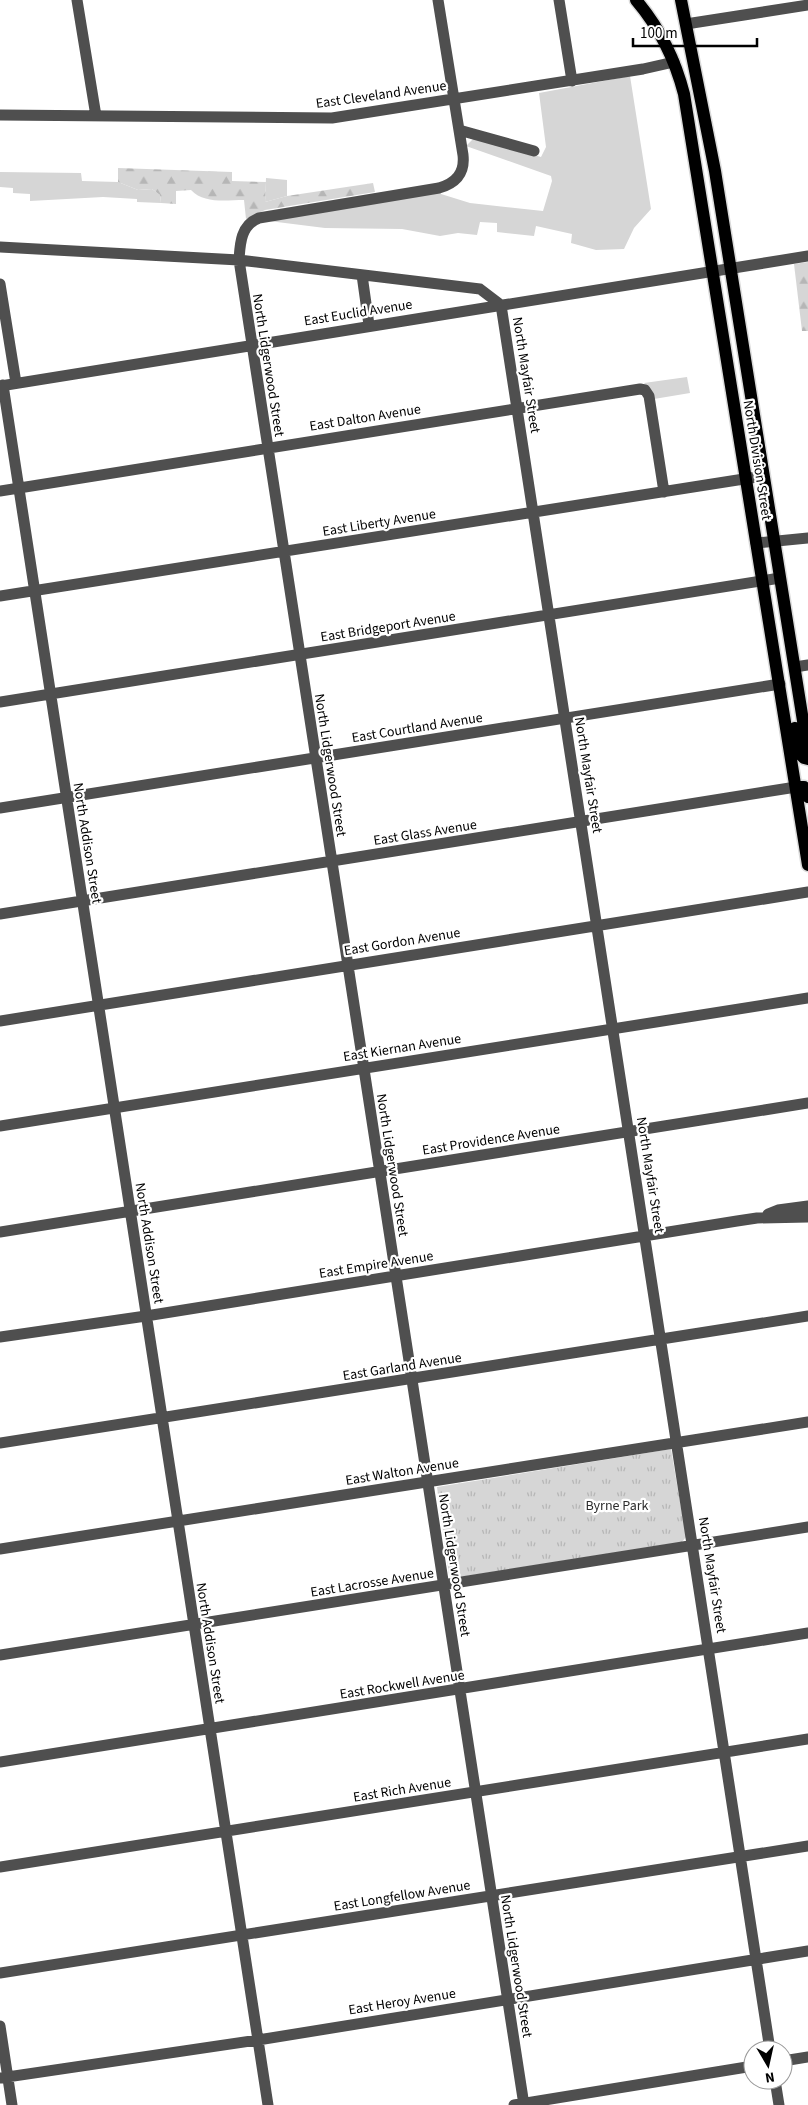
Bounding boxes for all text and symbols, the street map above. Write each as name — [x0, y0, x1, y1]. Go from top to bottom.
scale bar — [633, 15, 757, 47]
text: 100 m — [640, 23, 678, 44]
street label: East Cleveland Avenue — [315, 76, 448, 114]
street label: North Lidgerwood Street — [247, 292, 289, 438]
street label: East Euclid Avenue — [302, 295, 414, 331]
street label: North Mayfair Street — [507, 316, 545, 435]
street label: East Dalton Avenue — [308, 399, 422, 437]
street label: North Division Street — [738, 399, 776, 522]
street label: East Liberty Avenue — [321, 504, 437, 542]
street label: East Bridgeport Avenue — [319, 606, 457, 648]
street label: North Lidgerwood Street — [309, 692, 351, 838]
street label: East Courtland Avenue — [350, 708, 484, 748]
street label: North Mayfair Street — [569, 716, 607, 835]
street label: North Addison Street — [68, 781, 106, 905]
street label: East Glass Avenue — [372, 815, 478, 851]
street label: East Gordon Avenue — [343, 923, 462, 961]
street label: East Kiernan Avenue — [342, 1029, 463, 1067]
street label: North Lidgerwood Street — [371, 1092, 413, 1238]
street label: North Mayfair Street — [631, 1116, 669, 1235]
street label: East Providence Avenue — [421, 1119, 561, 1161]
street label: North Addison Street — [130, 1181, 168, 1305]
street label: East Empire Avenue — [318, 1246, 435, 1284]
street label: East Garland Avenue — [341, 1348, 463, 1386]
street label: East Walton Avenue — [344, 1453, 460, 1491]
street label: North Lidgerwood Street — [433, 1492, 475, 1638]
park label: Byrne Park — [585, 1496, 649, 1516]
street label: North Mayfair Street — [693, 1516, 731, 1635]
street label: East Lacrosse Avenue — [309, 1563, 435, 1603]
street label: North Addison Street — [191, 1581, 229, 1705]
street label: East Rockwell Avenue — [338, 1665, 466, 1705]
street label: East Rich Avenue — [352, 1772, 453, 1808]
street label: East Longfellow Avenue — [332, 1875, 472, 1917]
street label: North Lidgerwood Street — [495, 1893, 537, 2039]
street label: East Heroy Avenue — [347, 1984, 457, 2020]
north arrow — [743, 2040, 793, 2090]
text: N — [764, 2066, 776, 2087]

